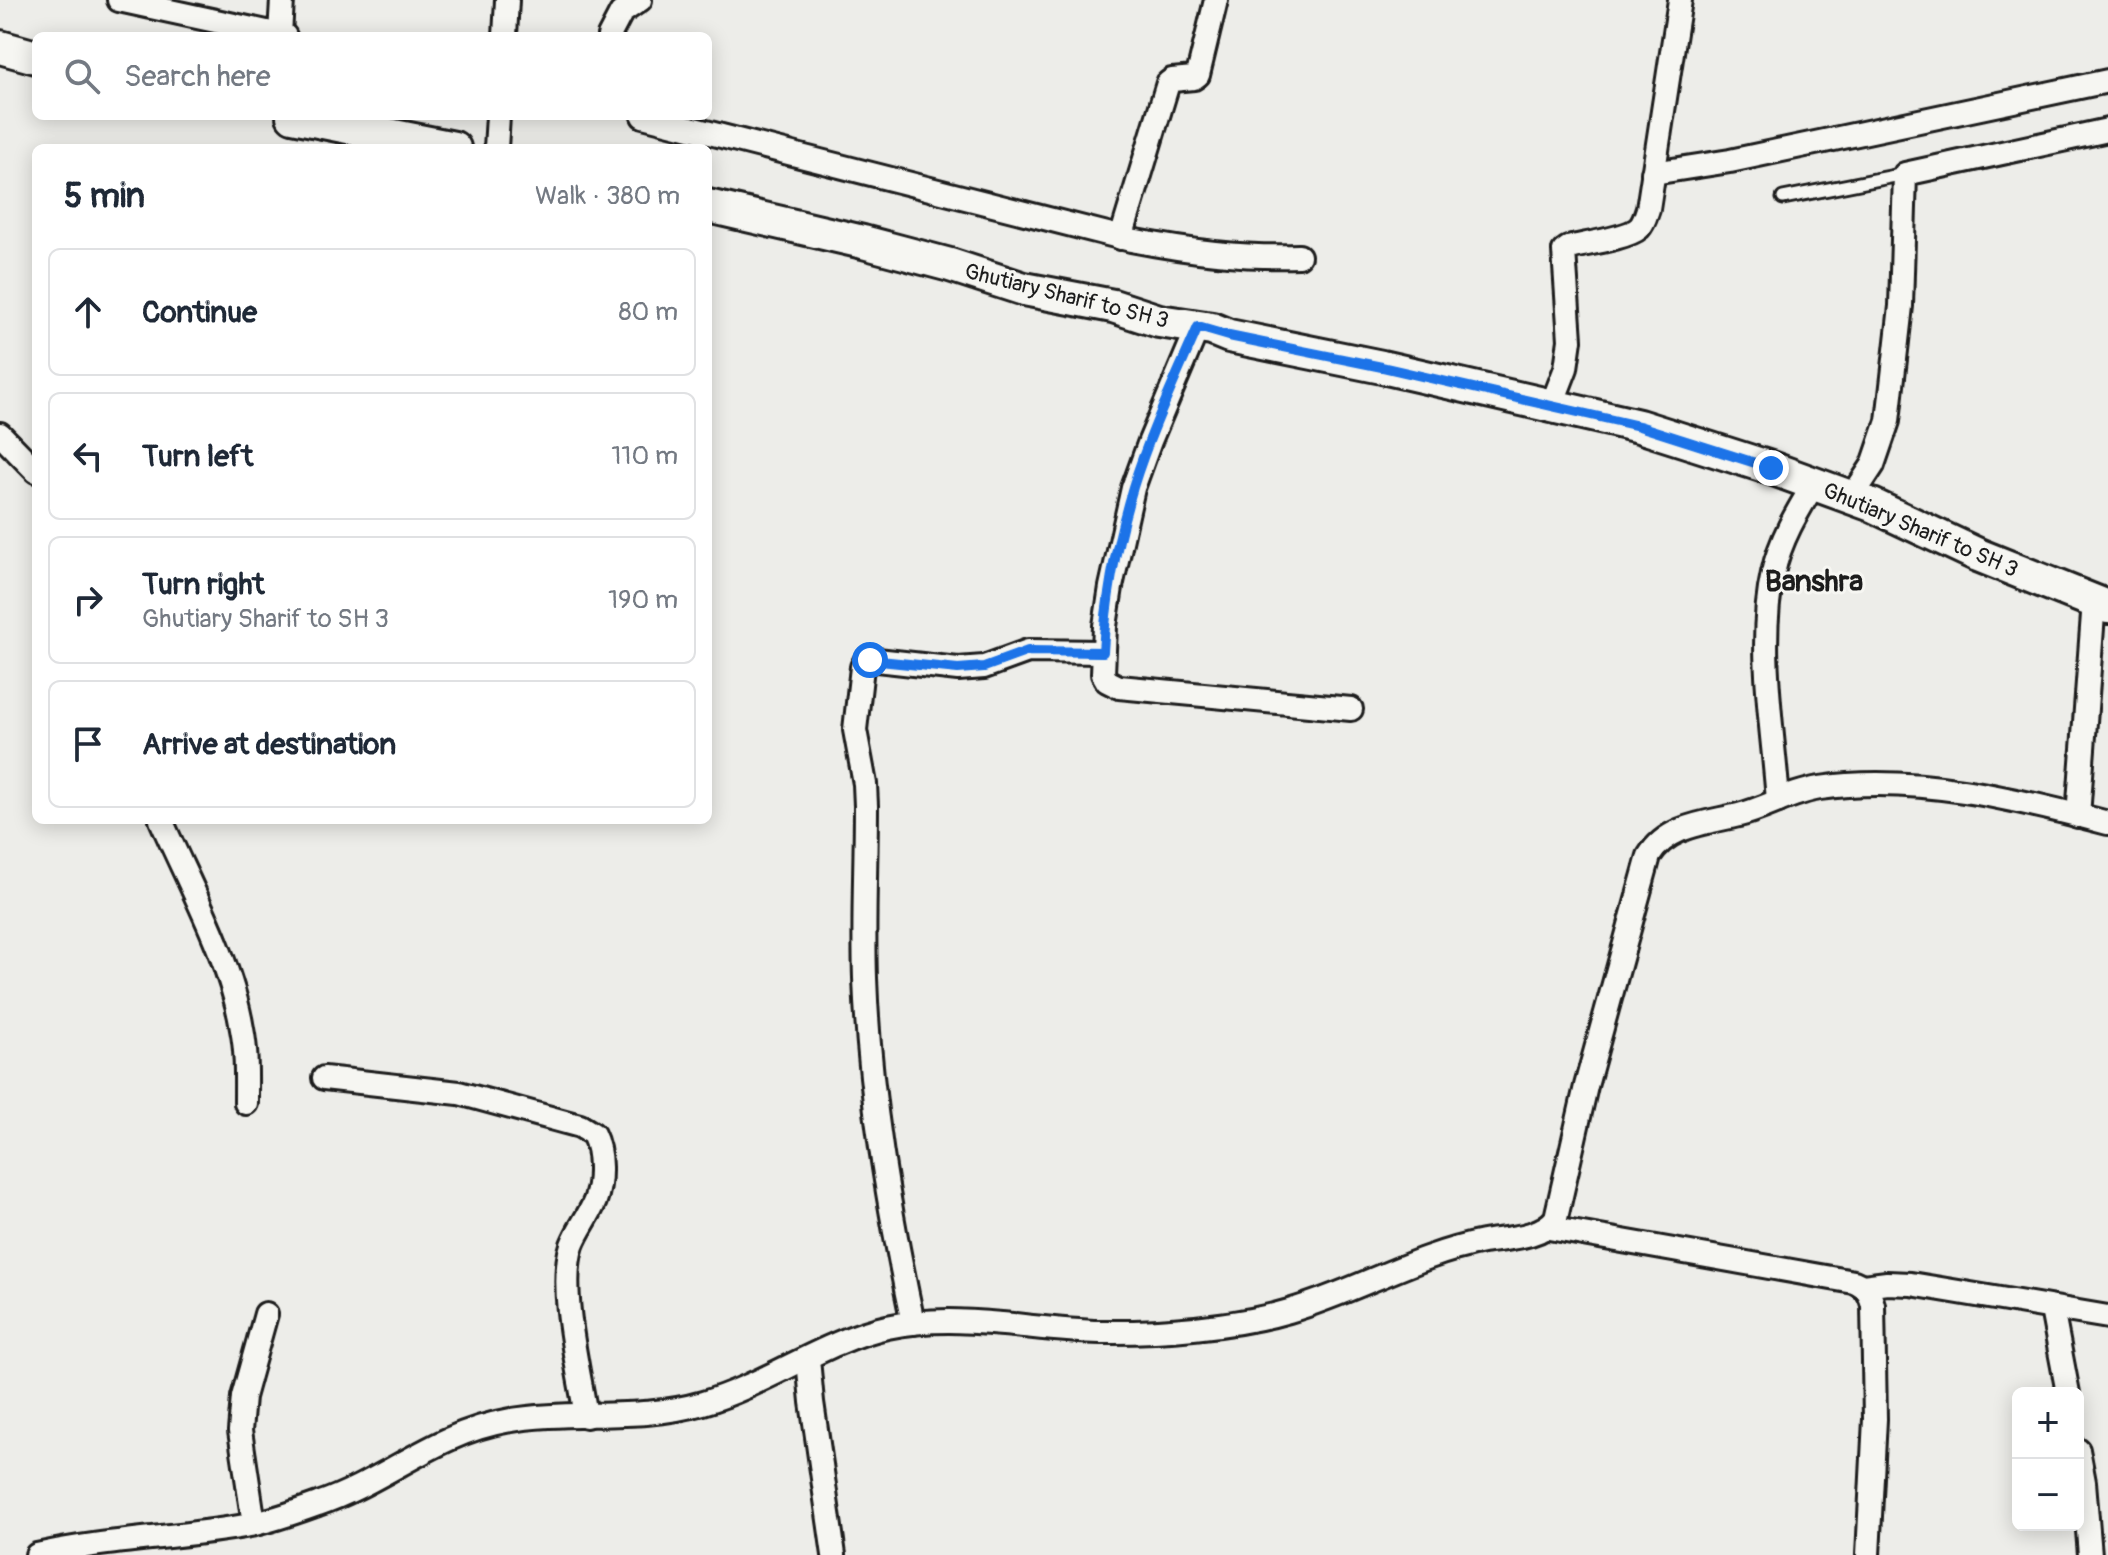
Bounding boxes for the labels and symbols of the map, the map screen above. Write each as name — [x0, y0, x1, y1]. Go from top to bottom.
street label: Ghutiary Sharif to SH 3 — [962, 257, 1172, 335]
route end — [1753, 450, 1789, 486]
street label: Ghutiary Sharif to SH 3 — [1819, 476, 2022, 584]
district label: Banshra — [1765, 563, 1863, 600]
route start — [852, 642, 888, 678]

